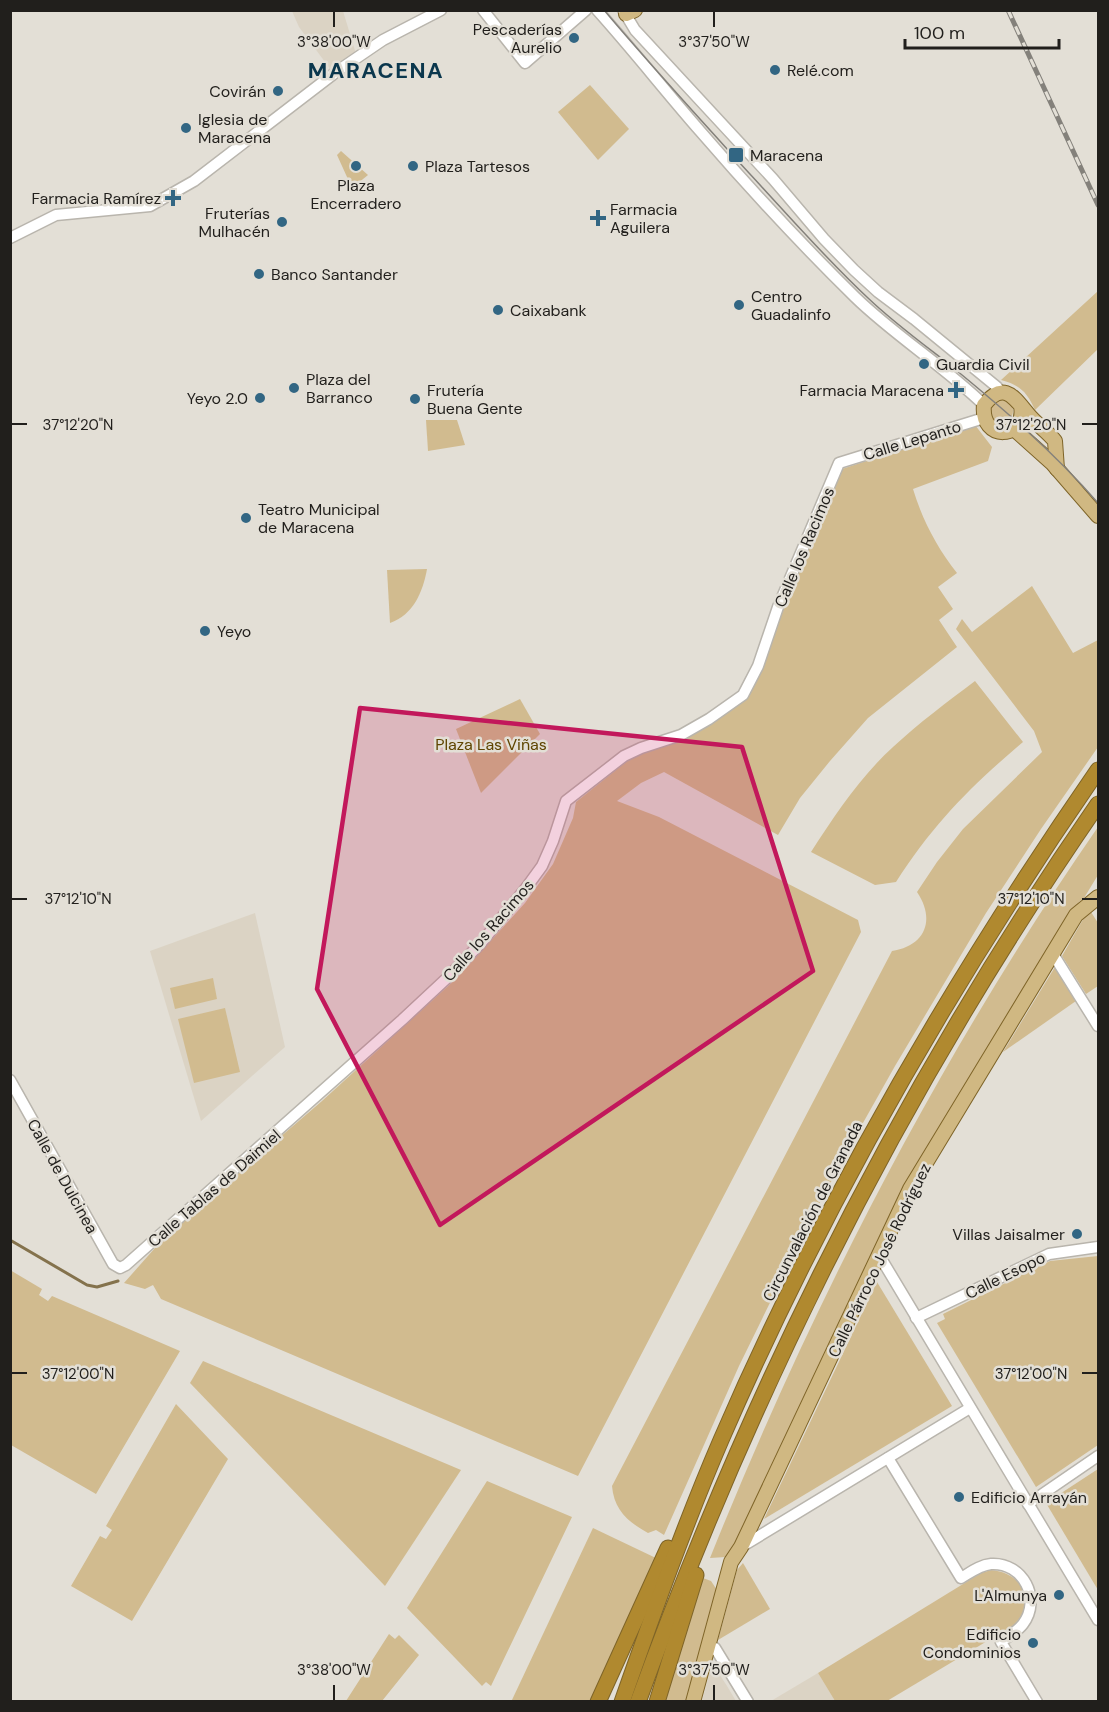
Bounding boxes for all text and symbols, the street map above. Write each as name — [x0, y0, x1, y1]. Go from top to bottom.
scale bar — [905, 12, 1060, 50]
place label: Pescaderías Aurelio — [473, 19, 562, 58]
text: 100 m — [914, 21, 965, 45]
marker: Pescaderías Aurelio — [567, 31, 581, 45]
text: 3°38'00"W — [297, 32, 371, 52]
text: 3°37'50"W — [678, 32, 750, 52]
district label: MARACENA — [308, 56, 444, 85]
place label: Relé.com — [787, 60, 854, 81]
marker: Relé.com — [768, 63, 782, 77]
place label: Covirán — [209, 81, 266, 102]
marker: Covirán — [271, 84, 285, 98]
place label: Iglesia de Maracena — [198, 109, 271, 148]
marker: Iglesia de Maracena — [179, 121, 193, 135]
place label: Maracena — [750, 145, 823, 166]
marker: Maracena — [727, 146, 745, 164]
place label: Plaza Tartesos — [425, 156, 530, 177]
marker: Plaza Encerradero — [349, 159, 363, 173]
marker: Plaza Tartesos — [406, 159, 420, 173]
place label: Plaza Encerradero — [310, 175, 402, 214]
place label: Farmacia Ramírez — [32, 188, 161, 209]
marker: Farmacia Ramírez — [166, 191, 180, 205]
place label: Farmacia Aguilera — [610, 199, 677, 238]
place label: Fruterías Mulhacén — [198, 203, 270, 242]
marker: Farmacia Aguilera — [591, 211, 605, 225]
marker: Fruterías Mulhacén — [275, 215, 289, 229]
place label: Banco Santander — [271, 264, 398, 285]
marker: Banco Santander — [252, 267, 266, 281]
place label: Centro Guadalinfo — [751, 286, 831, 325]
marker: Centro Guadalinfo — [732, 298, 746, 312]
place label: Caixabank — [510, 300, 587, 321]
marker: Caixabank — [491, 303, 505, 317]
place label: Guardia Civil — [936, 354, 1030, 375]
marker: Guardia Civil — [917, 357, 931, 371]
place label: Plaza del Barranco — [306, 369, 373, 408]
place label: Frutería Buena Gente — [427, 380, 523, 419]
place label: Farmacia Maracena — [800, 380, 944, 401]
marker: Plaza del Barranco — [287, 381, 301, 395]
marker: Farmacia Maracena — [949, 383, 963, 397]
place label: Yeyo 2.0 — [187, 388, 248, 409]
marker: Yeyo 2.0 — [253, 391, 267, 405]
marker: Frutería Buena Gente — [408, 392, 422, 406]
text: 37°12'20"N — [43, 415, 113, 435]
text: 37°12'20"N — [996, 415, 1066, 435]
street label: Calle Lepanto — [861, 416, 964, 465]
street label: Calle los Racimos — [770, 484, 839, 611]
place label: Teatro Municipal de Maracena — [258, 499, 380, 538]
marker: Teatro Municipal de Maracena — [239, 511, 253, 525]
place label: Yeyo — [217, 621, 251, 642]
marker: Yeyo — [198, 624, 212, 638]
park label: Plaza Las Viñas — [435, 734, 547, 755]
street label: Calle los Racimos — [438, 875, 539, 986]
text: 37°12'10"N — [44, 889, 112, 909]
text: 37°12'10"N — [997, 889, 1065, 909]
street label: Calle de Dulcinea — [22, 1115, 103, 1237]
street label: Circunvalación de Granada — [758, 1117, 867, 1305]
street label: Calle Tablas de Daimiel — [144, 1125, 285, 1252]
street label: Calle Párroco José Rodríguez — [823, 1160, 936, 1361]
place label: Villas Jaisalmer — [952, 1224, 1065, 1245]
marker: Villas Jaisalmer — [1070, 1227, 1084, 1241]
street label: Calle Esopo — [962, 1247, 1049, 1304]
text: 37°12'00"N — [42, 1364, 114, 1384]
text: 37°12'00"N — [995, 1364, 1067, 1384]
place label: Edificio Arrayán — [971, 1487, 1087, 1508]
marker: Edificio Arrayán — [952, 1490, 966, 1504]
place label: L'Almunya — [974, 1585, 1047, 1606]
marker: L'Almunya — [1052, 1588, 1066, 1602]
place label: Edificio Condominios — [923, 1624, 1021, 1663]
marker: Edificio Condominios — [1026, 1636, 1040, 1650]
text: 3°38'00"W — [297, 1660, 371, 1680]
text: 3°37'50"W — [678, 1660, 750, 1680]

